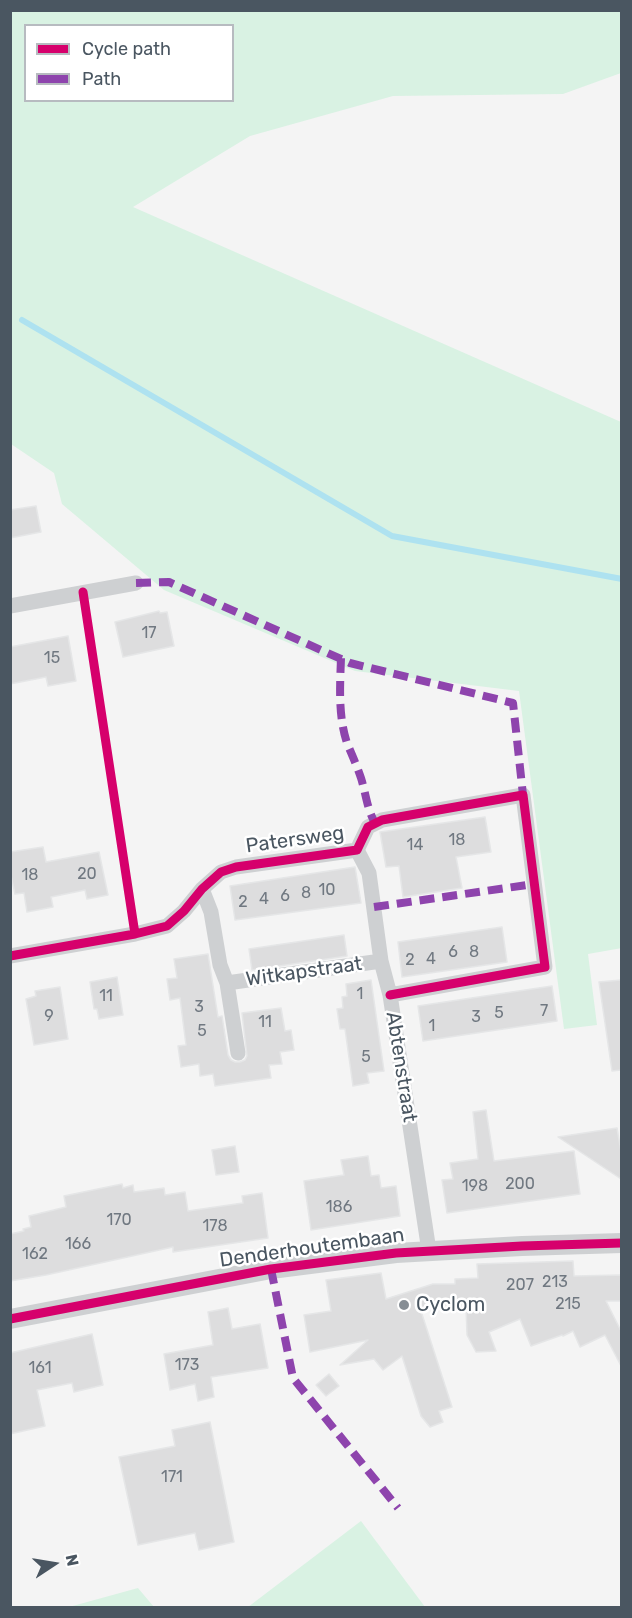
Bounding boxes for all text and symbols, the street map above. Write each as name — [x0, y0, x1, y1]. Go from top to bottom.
legend — [24, 24, 234, 102]
text: Cycle path — [82, 38, 171, 60]
text: Path — [82, 68, 121, 90]
house number: 17 — [141, 623, 157, 643]
house number: 15 — [44, 648, 60, 668]
street label: Patersweg — [244, 821, 346, 859]
house number: 18 — [448, 830, 466, 850]
house number: 14 — [407, 835, 423, 855]
house number: 20 — [77, 864, 97, 884]
house number: 18 — [21, 865, 39, 885]
house number: 10 — [318, 880, 336, 900]
house number: 8 — [301, 883, 311, 903]
house number: 6 — [280, 886, 290, 906]
house number: 4 — [259, 889, 269, 909]
house number: 2 — [238, 892, 248, 912]
house number: 6 — [448, 942, 458, 962]
house number: 8 — [469, 942, 479, 962]
house number: 4 — [426, 949, 436, 969]
house number: 2 — [405, 950, 415, 970]
street label: Witkapstraat — [244, 952, 364, 992]
house number: 1 — [357, 984, 363, 1004]
house number: 11 — [99, 986, 113, 1006]
house number: 3 — [194, 997, 204, 1017]
house number: 7 — [540, 1001, 548, 1021]
house number: 5 — [494, 1003, 504, 1023]
house number: 9 — [44, 1006, 54, 1026]
house number: 3 — [471, 1007, 481, 1027]
street label: Abtenstraat — [380, 1010, 422, 1124]
house number: 11 — [258, 1012, 272, 1032]
house number: 1 — [429, 1016, 435, 1036]
house number: 5 — [197, 1021, 207, 1041]
house number: 5 — [361, 1047, 371, 1067]
house number: 200 — [505, 1174, 535, 1194]
house number: 198 — [462, 1176, 488, 1196]
house number: 186 — [326, 1197, 352, 1217]
house number: 170 — [106, 1210, 132, 1230]
house number: 178 — [202, 1216, 228, 1236]
street label: Denderhoutembaan — [218, 1223, 406, 1273]
house number: 166 — [65, 1234, 91, 1254]
house number: 162 — [22, 1244, 48, 1264]
house number: 213 — [542, 1272, 568, 1292]
house number: 207 — [506, 1275, 534, 1295]
place label: Cyclom — [416, 1293, 485, 1317]
house number: 215 — [555, 1294, 581, 1314]
marker: Cyclom — [397, 1298, 411, 1312]
house number: 173 — [175, 1355, 199, 1375]
house number: 161 — [29, 1358, 51, 1378]
house number: 171 — [161, 1467, 183, 1487]
north arrow — [24, 1534, 84, 1594]
text: N — [62, 1553, 83, 1568]

